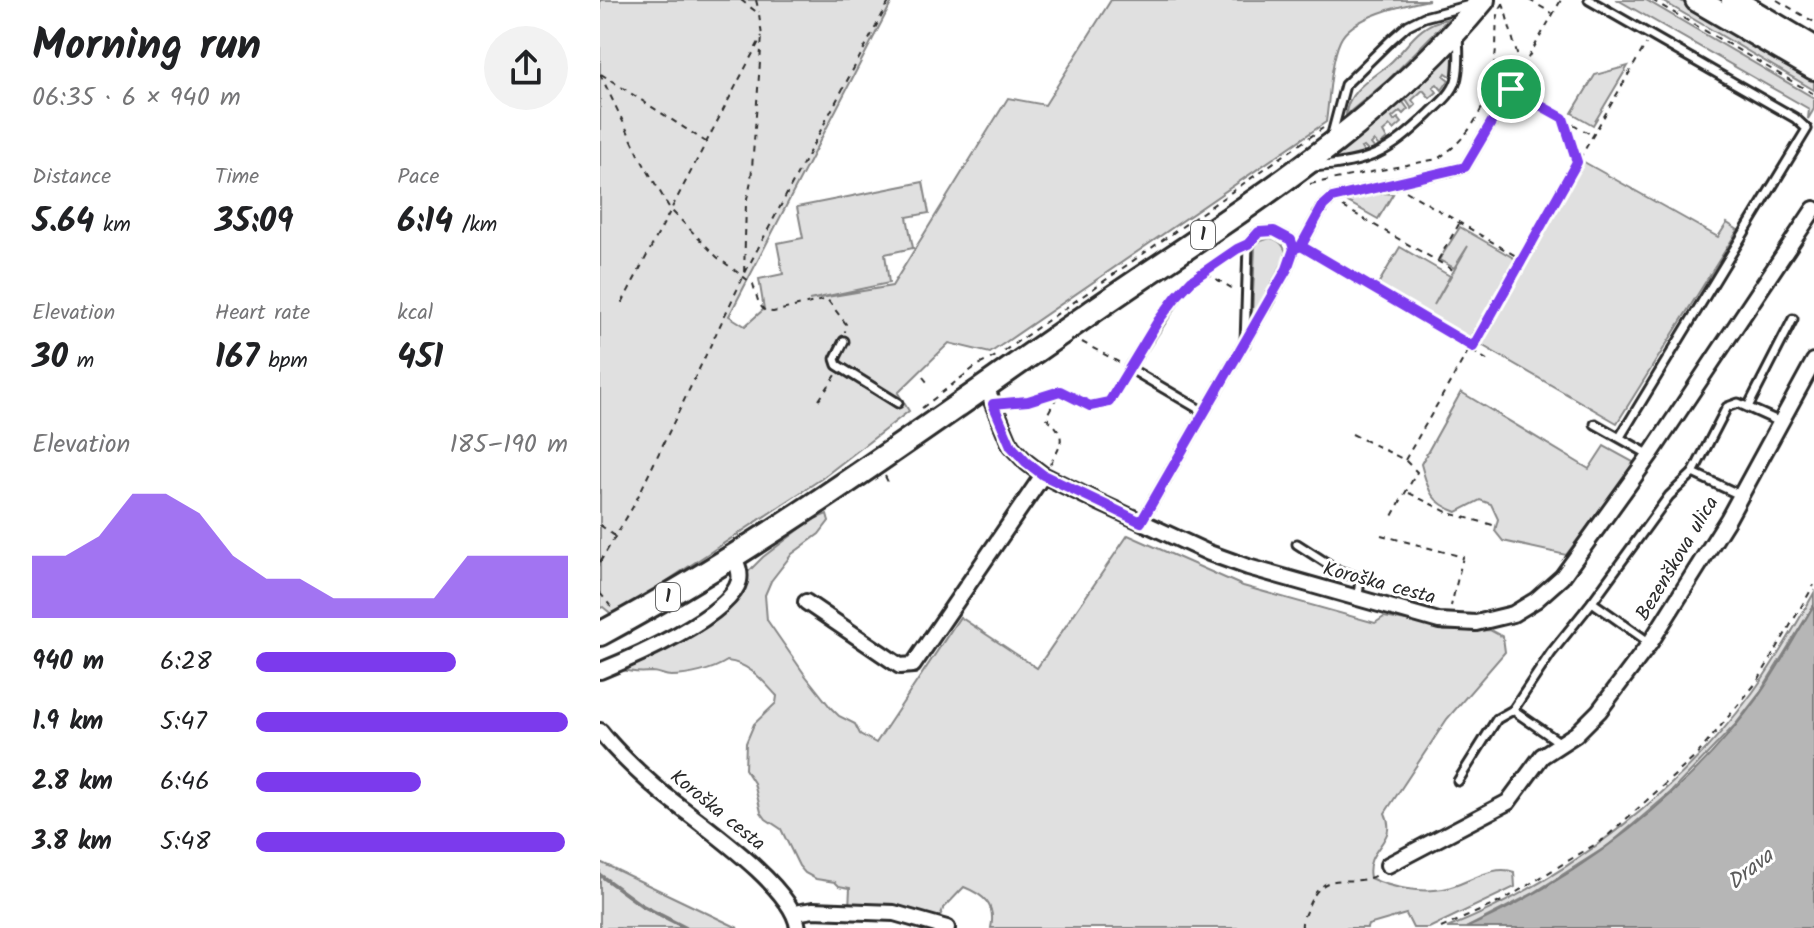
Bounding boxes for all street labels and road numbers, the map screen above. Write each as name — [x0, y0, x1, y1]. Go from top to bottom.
road number: 1 — [1191, 221, 1215, 249]
street label: Bezenškova ulica — [1628, 491, 1728, 627]
street label: Koroška cesta — [1319, 554, 1439, 614]
road number: 1 — [656, 583, 680, 611]
street label: Koroška cesta — [662, 762, 772, 860]

